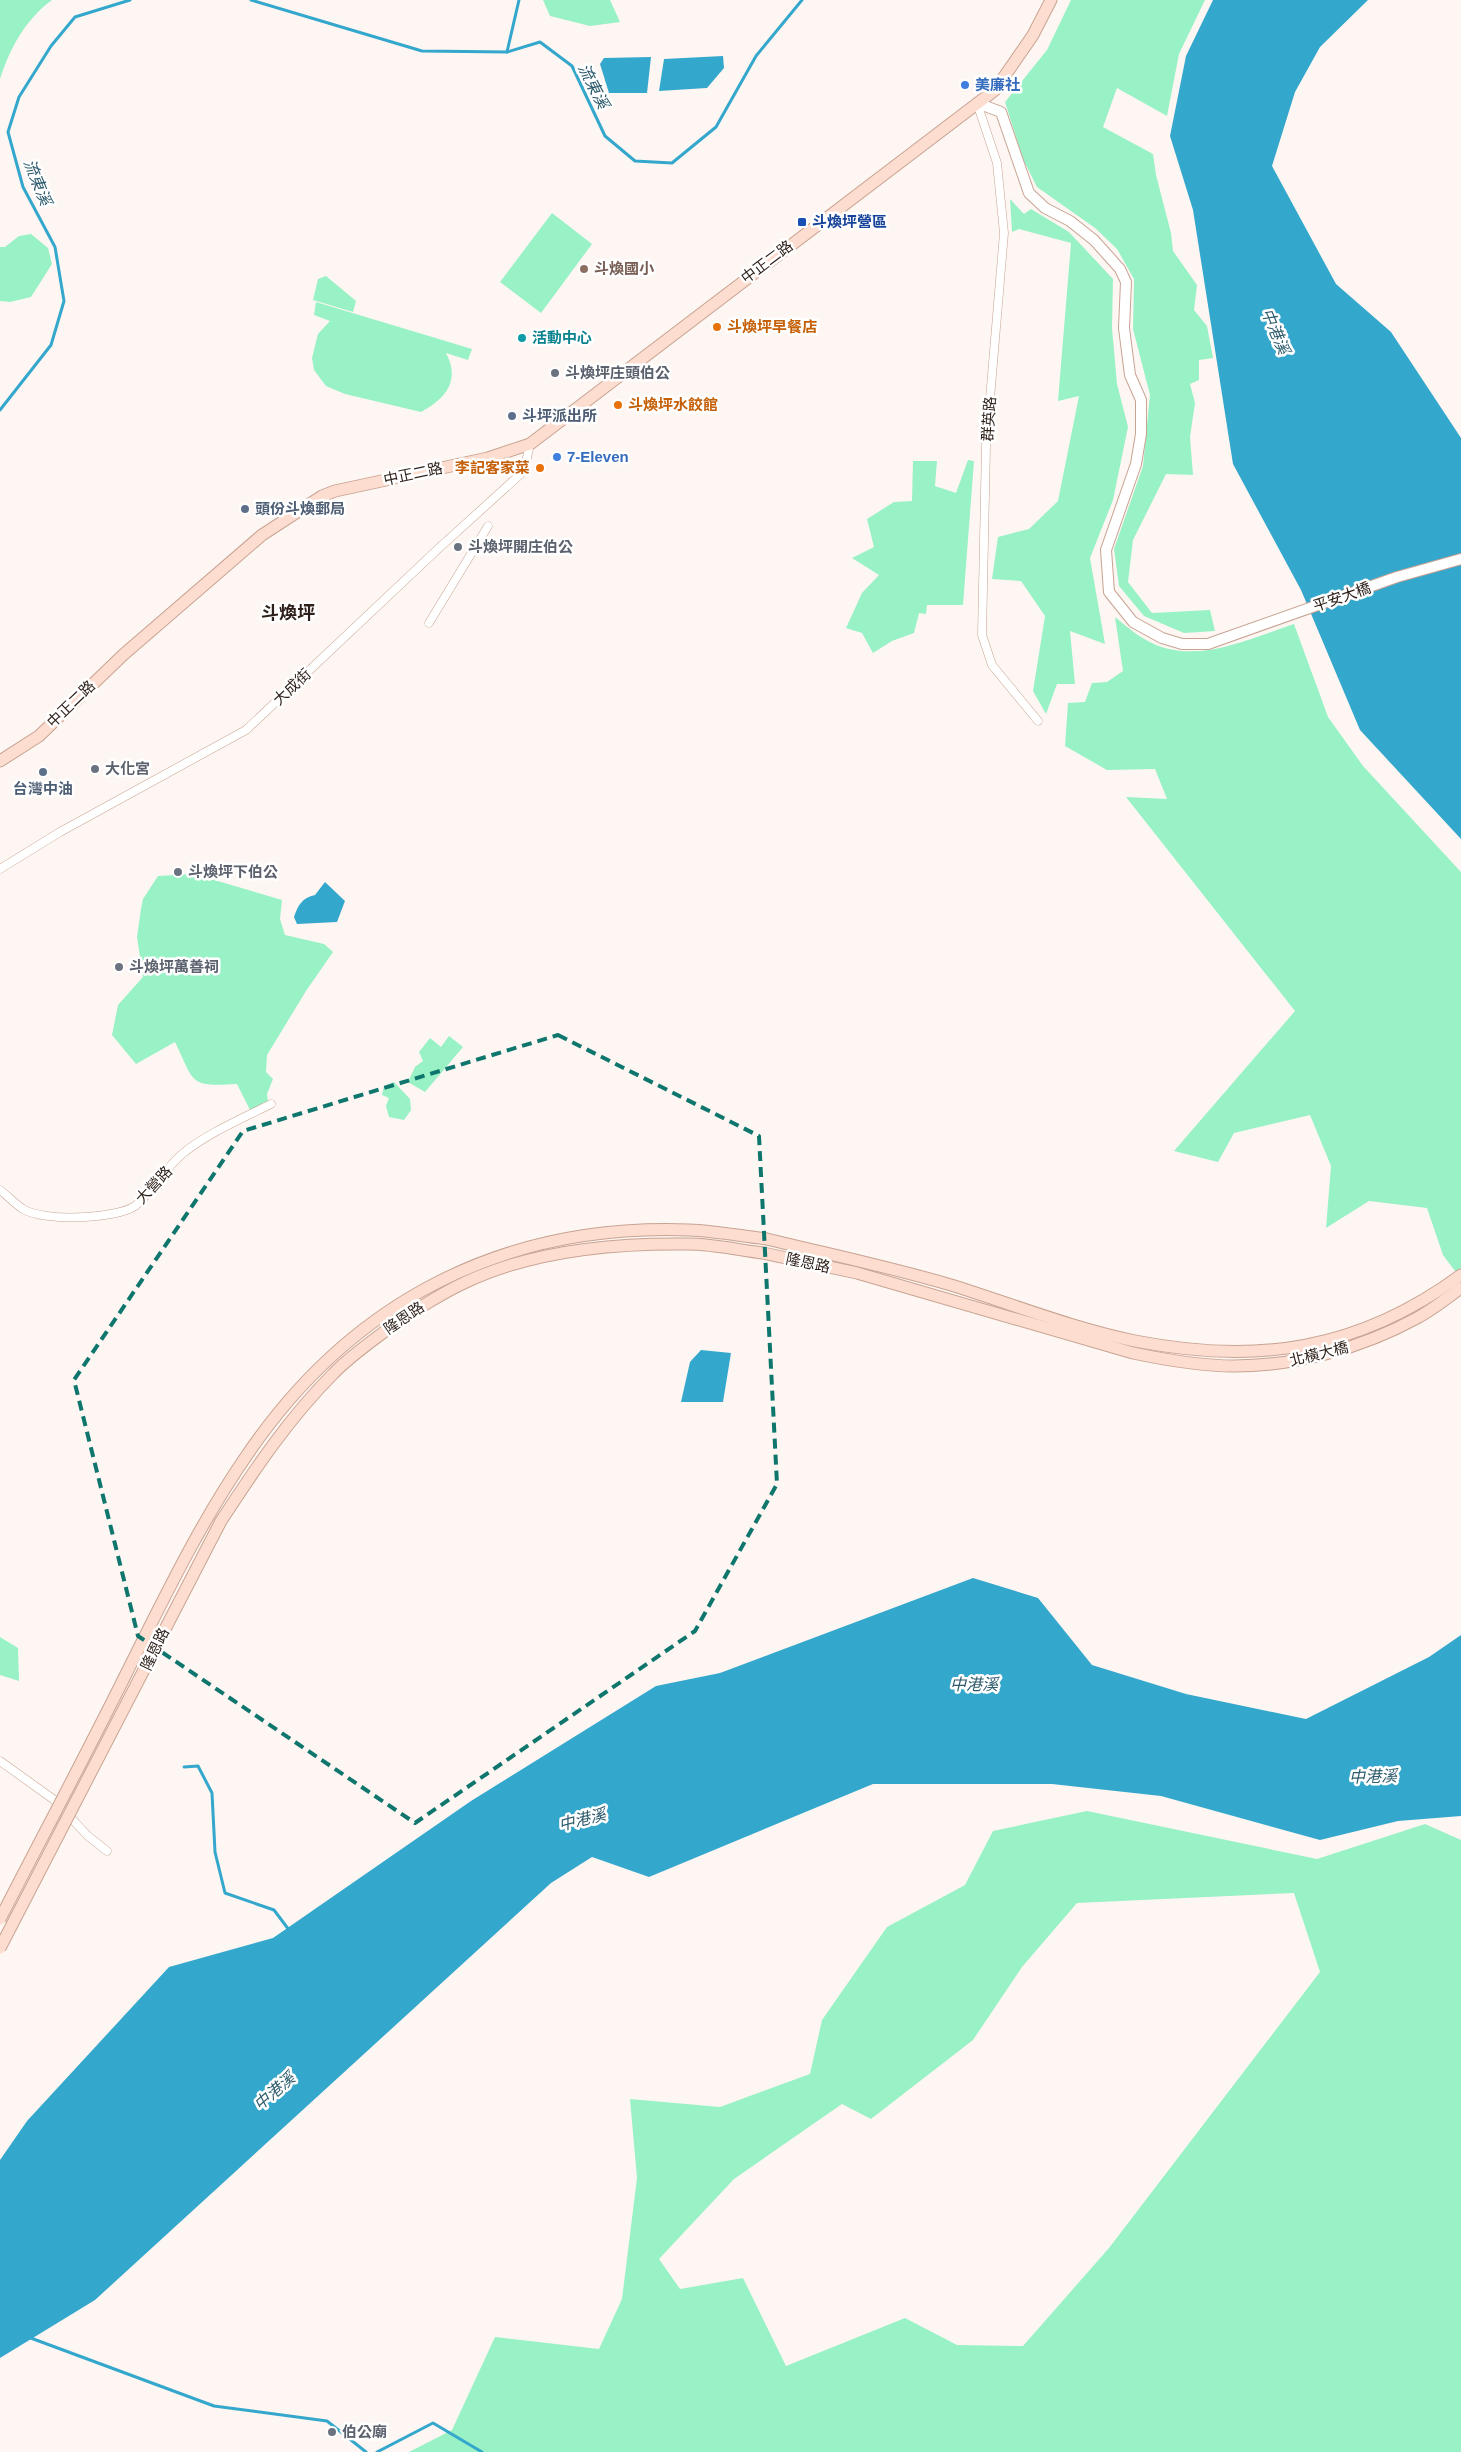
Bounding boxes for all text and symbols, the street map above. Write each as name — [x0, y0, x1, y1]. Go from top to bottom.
water label: 流東溪 — [575, 61, 613, 113]
place label: 美廉社 — [975, 76, 1020, 93]
marker: 美廉社 — [959, 79, 971, 91]
water label: 流東溪 — [21, 157, 55, 209]
place label: 斗煥坪營區 — [812, 213, 887, 230]
marker: 斗煥坪營區 — [796, 216, 808, 228]
street label: 中正二路 — [738, 237, 796, 286]
place label: 斗煥國小 — [594, 260, 655, 277]
marker: 斗煥國小 — [578, 263, 590, 275]
water label: 中港溪 — [1258, 306, 1294, 358]
place label: 斗煥坪早餐店 — [727, 318, 817, 335]
marker: 斗煥坪早餐店 — [711, 321, 723, 333]
place label: 活動中心 — [532, 329, 592, 346]
marker: 活動中心 — [516, 332, 528, 344]
place label: 斗煥坪庄頭伯公 — [565, 364, 670, 381]
marker: 斗煥坪庄頭伯公 — [549, 367, 561, 379]
place label: 斗煥坪水餃館 — [628, 396, 718, 413]
street label: 群英路 — [978, 396, 999, 442]
marker: 斗煥坪水餃館 — [612, 399, 624, 411]
place label: 斗坪派出所 — [522, 407, 597, 424]
marker: 斗坪派出所 — [506, 410, 518, 422]
place label: 7-Eleven — [567, 448, 629, 465]
marker: 7-Eleven — [551, 451, 563, 463]
street label: 中正二路 — [382, 459, 444, 488]
place label: 李記客家菜 — [455, 459, 530, 476]
marker: 李記客家菜 — [534, 462, 546, 474]
place label: 頭份斗煥郵局 — [255, 500, 345, 517]
marker: 頭份斗煥郵局 — [239, 503, 251, 515]
place label: 斗煥坪開庄伯公 — [468, 538, 573, 555]
marker: 斗煥坪開庄伯公 — [452, 541, 464, 553]
street label: 平安大橋 — [1311, 579, 1373, 614]
district label: 斗煥坪 — [261, 603, 315, 623]
street label: 大成街 — [269, 665, 314, 708]
street label: 中正二路 — [43, 677, 98, 731]
place label: 大化宮 — [105, 760, 150, 777]
marker: 大化宮 — [89, 763, 101, 775]
marker: 台灣中油 — [37, 766, 49, 778]
place label: 台灣中油 — [13, 780, 73, 797]
place label: 斗煥坪下伯公 — [188, 863, 278, 880]
marker: 斗煥坪下伯公 — [172, 866, 184, 878]
place label: 斗煥坪萬善祠 — [129, 958, 219, 975]
marker: 斗煥坪萬善祠 — [113, 961, 125, 973]
street label: 大營路 — [132, 1162, 175, 1207]
street label: 隆恩路 — [784, 1250, 832, 1276]
street label: 隆恩路 — [380, 1298, 427, 1337]
street label: 北橫大橋 — [1288, 1338, 1350, 1369]
street label: 隆恩路 — [137, 1625, 172, 1673]
water label: 中港溪 — [950, 1676, 1000, 1693]
water label: 中港溪 — [1349, 1767, 1399, 1786]
water label: 中港溪 — [557, 1805, 609, 1834]
water label: 中港溪 — [251, 2068, 300, 2114]
place label: 伯公廟 — [342, 2423, 387, 2440]
marker: 伯公廟 — [326, 2426, 338, 2438]

